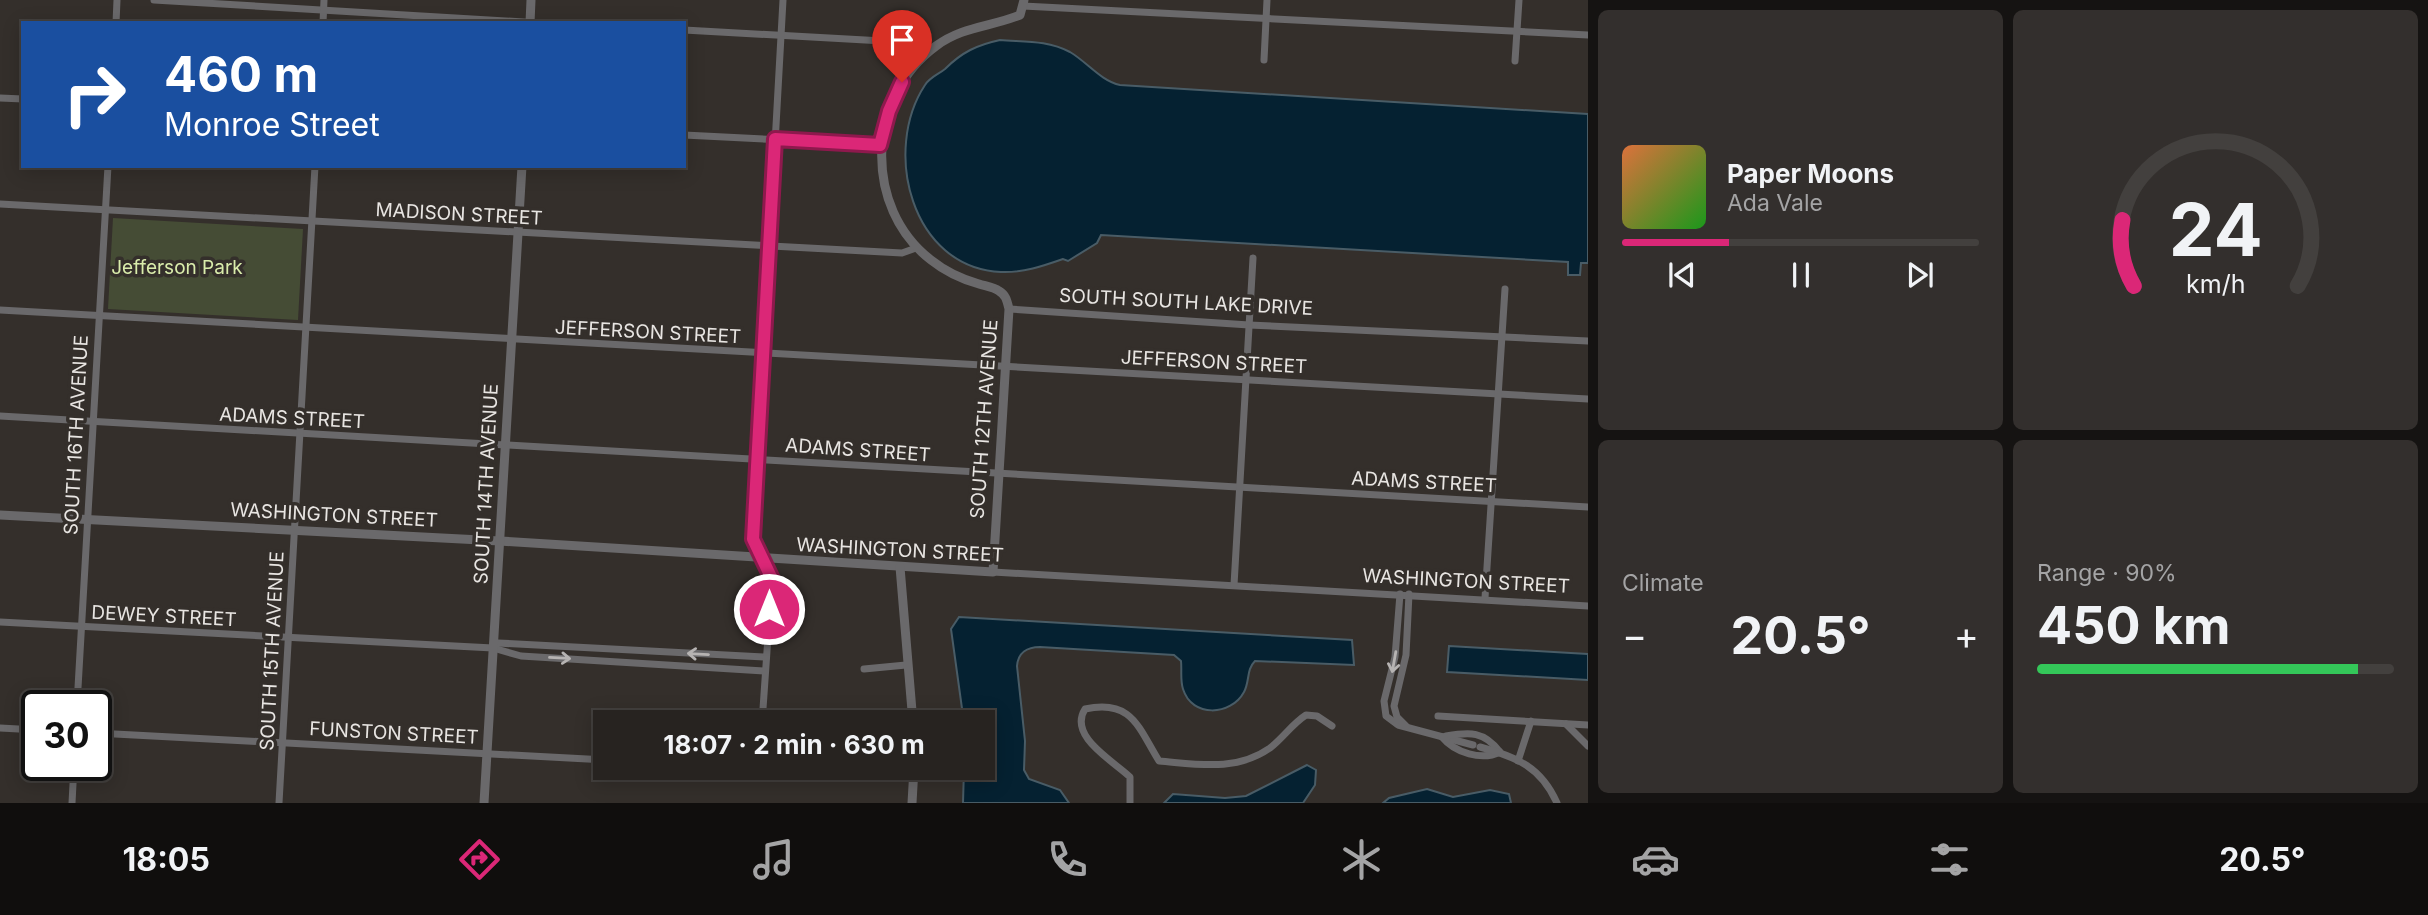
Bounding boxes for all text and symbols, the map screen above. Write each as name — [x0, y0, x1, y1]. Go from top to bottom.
pin — [872, 10, 932, 82]
icon: arrive — [883, 21, 921, 59]
text: 460 m — [164, 45, 318, 104]
icon: right — [49, 49, 140, 140]
text: Monroe Street — [164, 105, 380, 144]
text: Paper Moons — [1727, 158, 1894, 189]
text: 24 — [2169, 185, 2262, 274]
text: Ada Vale — [1727, 189, 1823, 217]
street label: MADISON STREET — [375, 198, 543, 230]
park label: Jefferson Park — [111, 256, 243, 279]
icon: previous — [1663, 256, 1701, 294]
icon: pause — [1782, 256, 1820, 294]
icon: next — [1901, 256, 1939, 294]
text: km/h — [2186, 269, 2245, 299]
street label: SOUTH SOUTH LAKE DRIVE — [1059, 284, 1313, 320]
street label: JEFFERSON STREET — [554, 316, 742, 348]
street label: SOUTH 12TH AVENUE — [966, 319, 1002, 519]
street label: SOUTH 16TH AVENUE — [59, 335, 93, 535]
street label: JEFFERSON STREET — [1120, 346, 1308, 378]
street label: SOUTH 14TH AVENUE — [469, 383, 503, 585]
street label: ADAMS STREET — [219, 403, 365, 433]
street label: ADAMS STREET — [784, 433, 932, 467]
street label: ADAMS STREET — [1351, 467, 1497, 497]
street label: WASHINGTON STREET — [230, 498, 438, 532]
street label: WASHINGTON STREET — [796, 533, 1004, 567]
street label: SOUTH 15TH AVENUE — [255, 551, 289, 751]
text: Range · 90% — [2037, 559, 2177, 587]
street label: WASHINGTON STREET — [1362, 564, 1570, 598]
text: Climate — [1622, 569, 1704, 597]
position arrow — [732, 572, 806, 646]
text: 450 km — [2037, 594, 2230, 657]
street label: DEWEY STREET — [91, 601, 237, 631]
text: 20.5° — [1730, 604, 1871, 667]
text: − — [1622, 612, 1647, 658]
text: + — [1954, 612, 1979, 658]
one-way arrow — [687, 647, 710, 660]
one-way arrow — [1386, 650, 1400, 673]
one-way arrow — [549, 652, 572, 665]
speed limit sign: 30 — [21, 690, 112, 781]
street label: FUNSTON STREET — [309, 717, 479, 749]
text: 18:07 · 2 min · 630 m — [663, 729, 925, 760]
icon: directions — [455, 835, 504, 884]
icon: music — [749, 835, 798, 884]
icon: phone — [1043, 835, 1092, 884]
icon: climate — [1337, 835, 1386, 884]
icon: car — [1631, 835, 1680, 884]
icon: filters — [1925, 835, 1974, 884]
text: 18:05 — [123, 840, 210, 879]
text: 20.5° — [2219, 840, 2305, 879]

